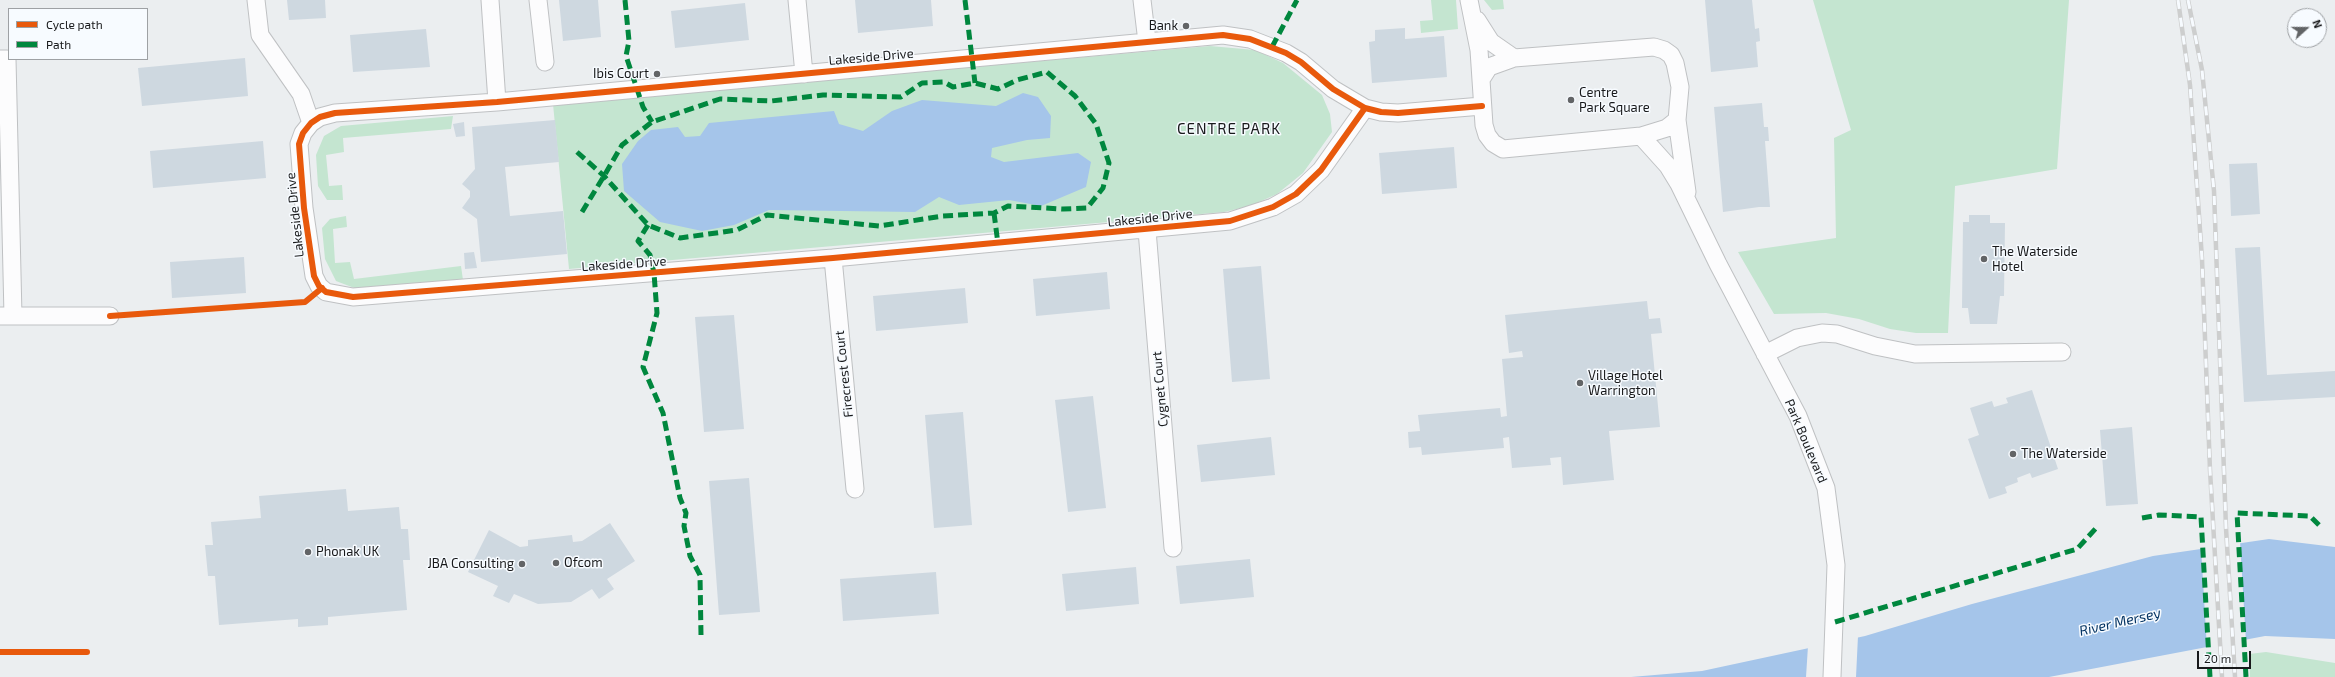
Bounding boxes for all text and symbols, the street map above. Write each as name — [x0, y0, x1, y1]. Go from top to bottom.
legend — [8, 8, 148, 60]
north arrow — [2287, 8, 2327, 48]
text: Cycle path — [46, 17, 103, 31]
place label: Bank — [1149, 18, 1178, 34]
text: N — [2310, 18, 2325, 30]
marker: Bank — [1181, 21, 1191, 31]
text: Path — [46, 37, 71, 51]
street label: Lakeside Drive — [828, 46, 914, 68]
place label: Ibis Court — [593, 66, 649, 82]
marker: Ibis Court — [652, 69, 662, 79]
place label: Centre Park Square — [1579, 85, 1650, 116]
marker: Centre Park Square — [1566, 95, 1576, 105]
district label: CENTRE PARK — [1177, 120, 1281, 138]
street label: Lakeside Drive — [283, 172, 307, 258]
street label: Lakeside Drive — [1107, 206, 1193, 230]
place label: The Waterside Hotel — [1992, 244, 2078, 275]
street label: Lakeside Drive — [581, 253, 667, 275]
marker: The Waterside Hotel — [1979, 254, 1989, 264]
street label: Firecrest Court — [832, 330, 856, 418]
street label: Cygnet Court — [1149, 350, 1171, 428]
place label: Village Hotel Warrington — [1588, 368, 1663, 399]
marker: Village Hotel Warrington — [1575, 378, 1585, 388]
street label: Park Boulevard — [1781, 397, 1831, 485]
place label: The Waterside — [2021, 446, 2107, 462]
marker: The Waterside — [2008, 449, 2018, 459]
place label: Phonak UK — [316, 544, 379, 560]
marker: Phonak UK — [303, 547, 313, 557]
place label: Ofcom — [564, 555, 603, 571]
place label: JBA Consulting — [427, 556, 514, 572]
marker: Ofcom — [551, 558, 561, 568]
marker: JBA Consulting — [517, 559, 527, 569]
water label: River Mersey — [2078, 604, 2162, 640]
scale bar — [2199, 643, 2253, 669]
text: 20 m — [2204, 651, 2231, 665]

